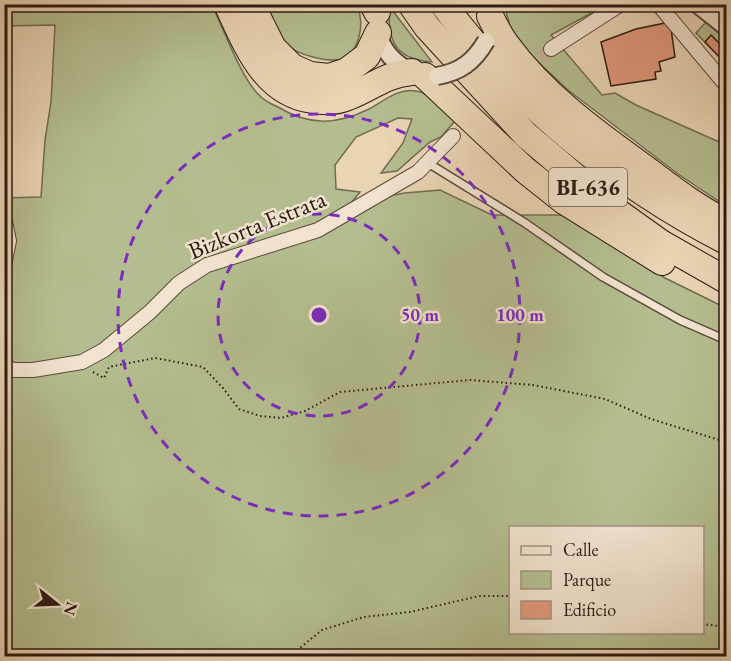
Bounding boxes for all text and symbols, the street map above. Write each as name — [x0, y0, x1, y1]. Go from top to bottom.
road number: BI-636 — [549, 168, 627, 206]
street label: Bizkorta Estrata — [184, 183, 331, 266]
text: 50 m — [401, 303, 439, 326]
text: 100 m — [496, 303, 544, 326]
centre of rings — [309, 305, 329, 325]
legend — [509, 526, 704, 634]
text: Calle — [563, 538, 599, 561]
text: Parque — [563, 568, 611, 591]
north arrow — [27, 574, 87, 634]
text: Edificio — [563, 598, 616, 621]
text: N — [59, 599, 83, 618]

